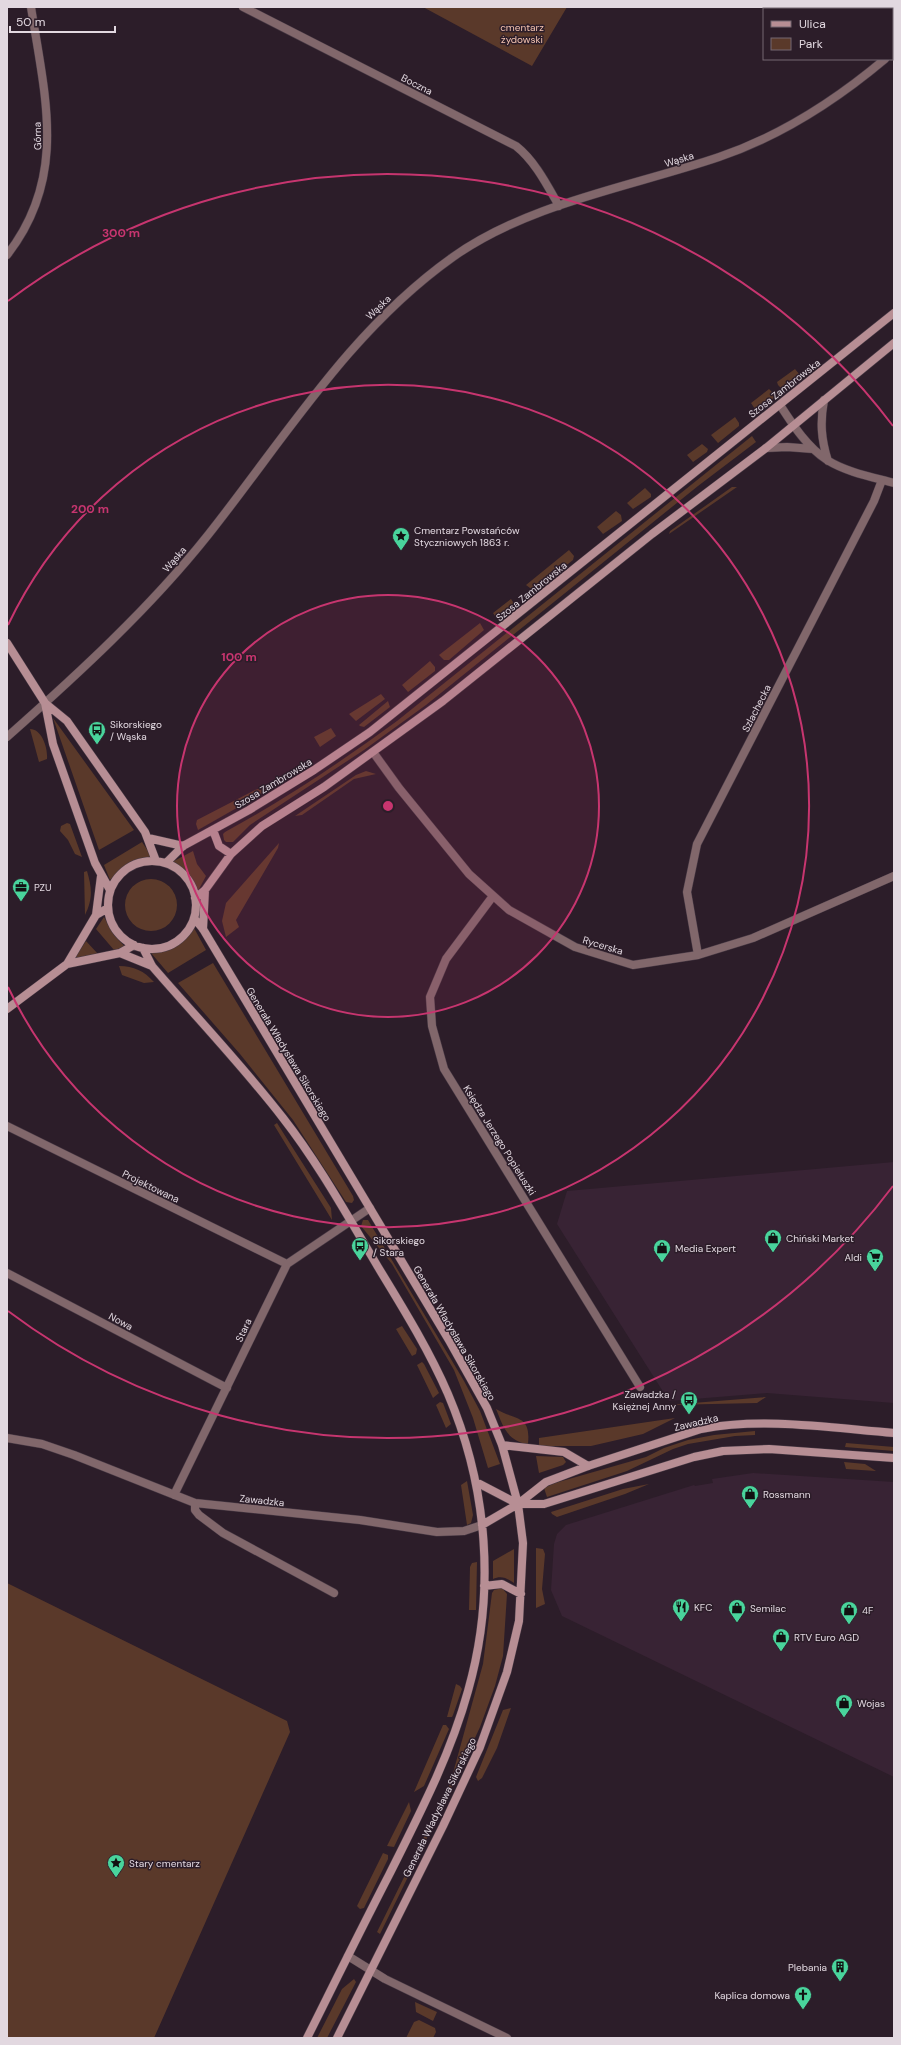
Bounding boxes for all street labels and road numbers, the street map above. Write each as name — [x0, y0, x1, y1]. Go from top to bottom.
street label: Boczna — [399, 71, 435, 98]
street label: Górna — [31, 122, 44, 150]
street label: Wąska — [663, 149, 695, 170]
street label: Wąska — [363, 292, 394, 322]
street label: Szosa Zambrowska — [746, 356, 823, 421]
street label: Wąska — [160, 544, 189, 575]
street label: Szosa Zambrowska — [493, 559, 570, 624]
street label: Szlachecka — [739, 682, 774, 734]
street label: Szosa Zambrowska — [232, 755, 314, 812]
street label: Rycerska — [581, 933, 625, 958]
street label: Generała Władysława Sikorskiego — [243, 985, 334, 1124]
street label: Księdza Jerzego Popiełuszki — [460, 1083, 539, 1198]
street label: Projektowana — [120, 1167, 181, 1206]
street label: Generała Władysława Sikorskiego — [410, 1263, 499, 1403]
street label: Nowa — [106, 1310, 135, 1333]
street label: Stara — [232, 1316, 254, 1344]
street label: Zawadzka — [673, 1411, 719, 1434]
street label: Zawadzka — [239, 1492, 285, 1509]
street label: Generała Władysława Sikorskiego — [400, 1735, 479, 1879]

